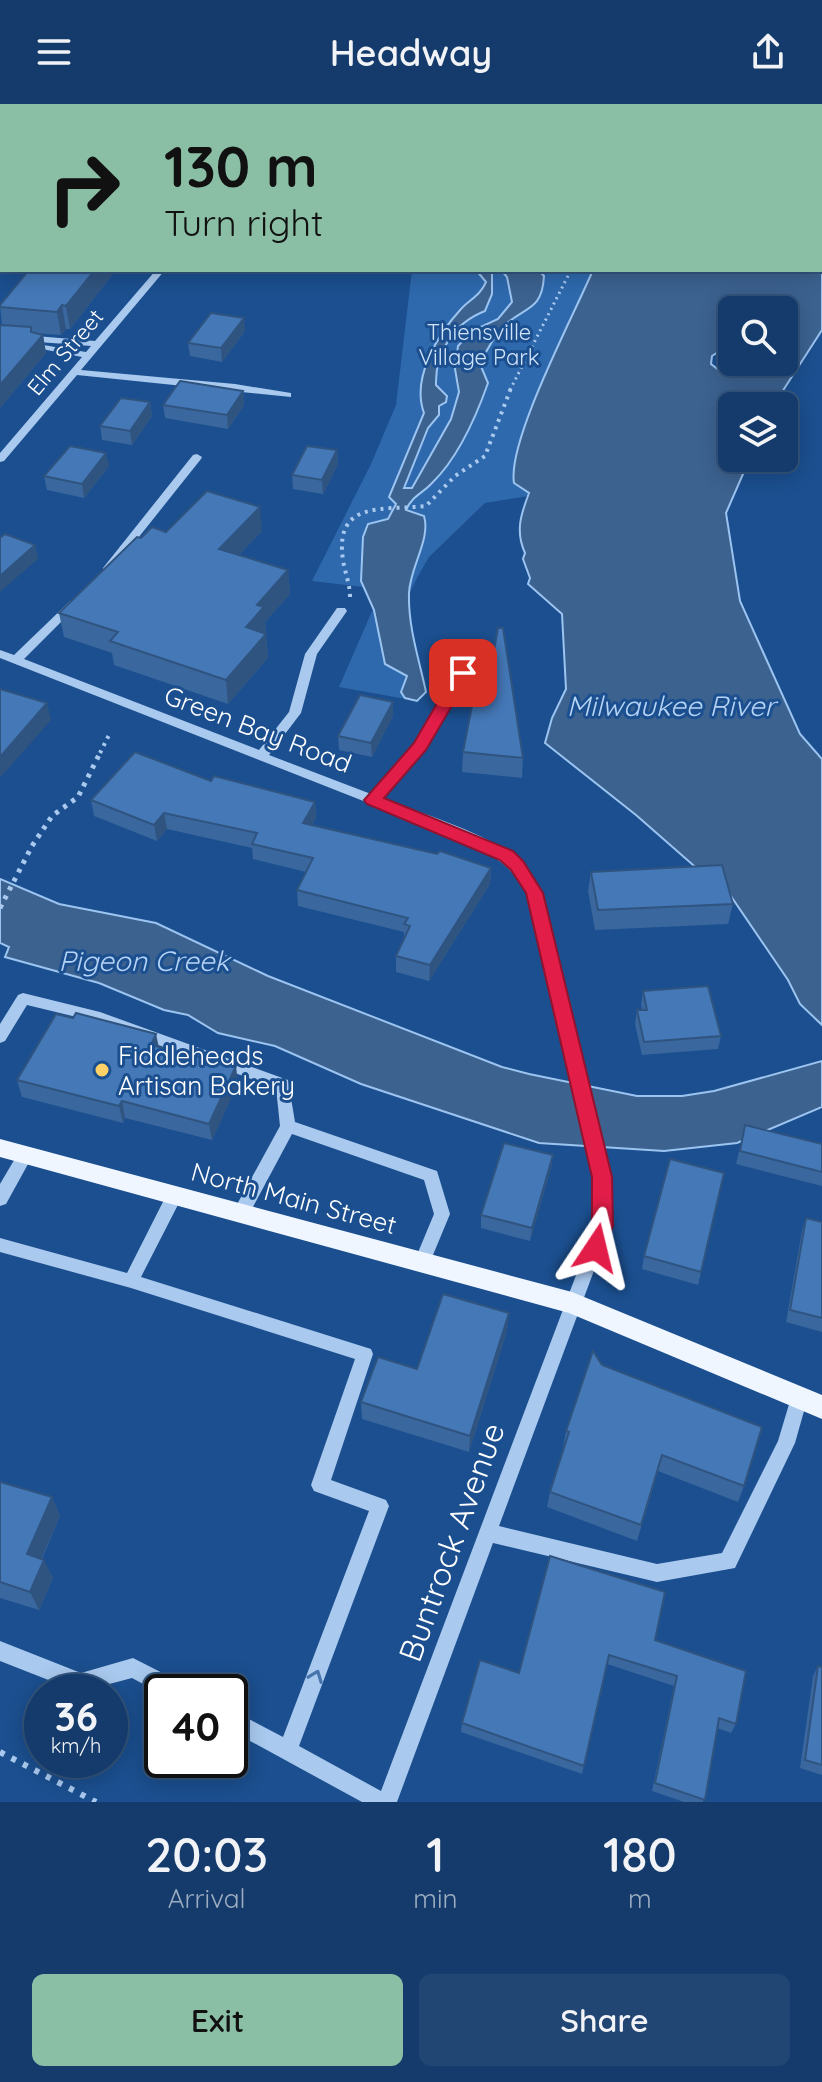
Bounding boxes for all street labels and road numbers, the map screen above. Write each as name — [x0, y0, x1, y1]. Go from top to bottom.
street label: Elm Street — [21, 303, 109, 401]
street label: Green Bay Road — [160, 678, 356, 780]
street label: North Main Street — [188, 1155, 400, 1241]
street label: Buntrock Avenue — [389, 1417, 513, 1667]

